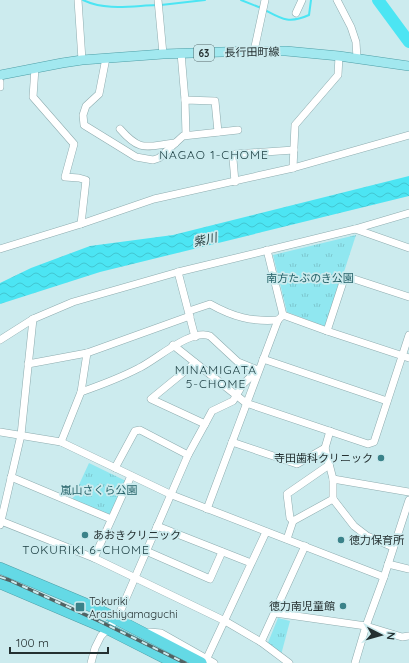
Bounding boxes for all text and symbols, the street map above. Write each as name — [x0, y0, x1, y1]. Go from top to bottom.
road number: 63 — [194, 45, 214, 61]
street label: 長行田町線 — [224, 45, 280, 59]
district label: NAGAO 1-CHOME — [159, 147, 269, 162]
water label: 紫川 — [192, 229, 220, 250]
park label: 南方たぶのき公園 — [266, 271, 354, 285]
district label: MINAMIGATA 5-CHOME — [175, 362, 257, 391]
place label: 寺田歯科クリニック — [274, 451, 373, 465]
marker: 寺田歯科クリニック — [376, 453, 386, 463]
park label: 嵐山さくら公園 — [61, 483, 138, 497]
place label: あおきクリニック — [93, 528, 181, 542]
marker: あおきクリニック — [80, 530, 90, 540]
place label: 徳力保育所 — [349, 533, 405, 547]
marker: 徳力保育所 — [336, 535, 346, 545]
district label: TOKURIKI 6-CHOME — [22, 542, 150, 557]
place label: Tokuriki Arashiyamaguchi — [89, 594, 178, 621]
place label: 徳力南児童館 — [269, 599, 335, 613]
marker: Tokuriki Arashiyamaguchi — [74, 601, 86, 613]
marker: 徳力南児童館 — [338, 601, 348, 611]
north arrow — [361, 615, 401, 655]
scale bar — [10, 629, 108, 655]
text: N — [384, 631, 398, 641]
text: 100 m — [16, 635, 49, 650]

